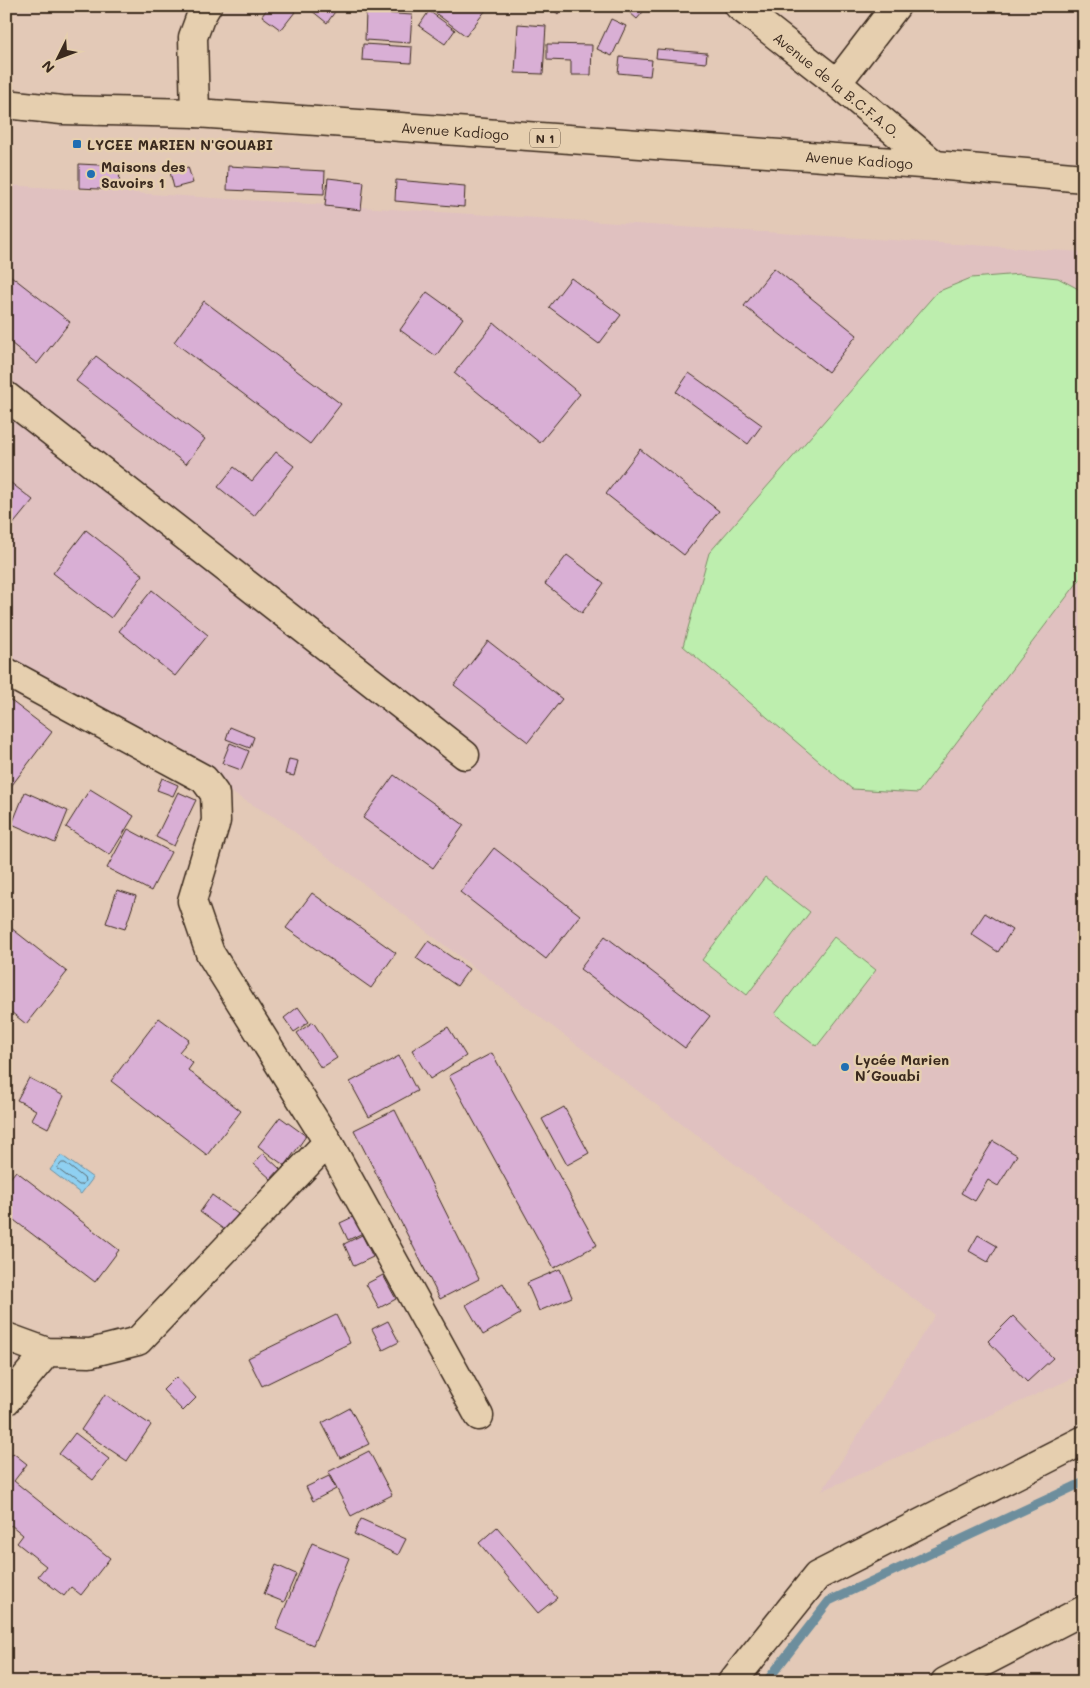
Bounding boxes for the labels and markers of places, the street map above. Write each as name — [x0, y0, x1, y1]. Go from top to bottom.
place label: LYCEE MARIEN N'GOUABI — [87, 135, 273, 154]
marker: LYCEE MARIEN N'GOUABI — [71, 138, 83, 150]
place label: Maisons des Savoirs 1 — [101, 157, 186, 192]
marker: Maisons des Savoirs 1 — [85, 168, 97, 180]
place label: Lycée Marien N´Gouabi — [855, 1050, 949, 1085]
marker: Lycée Marien N´Gouabi — [839, 1061, 851, 1073]

